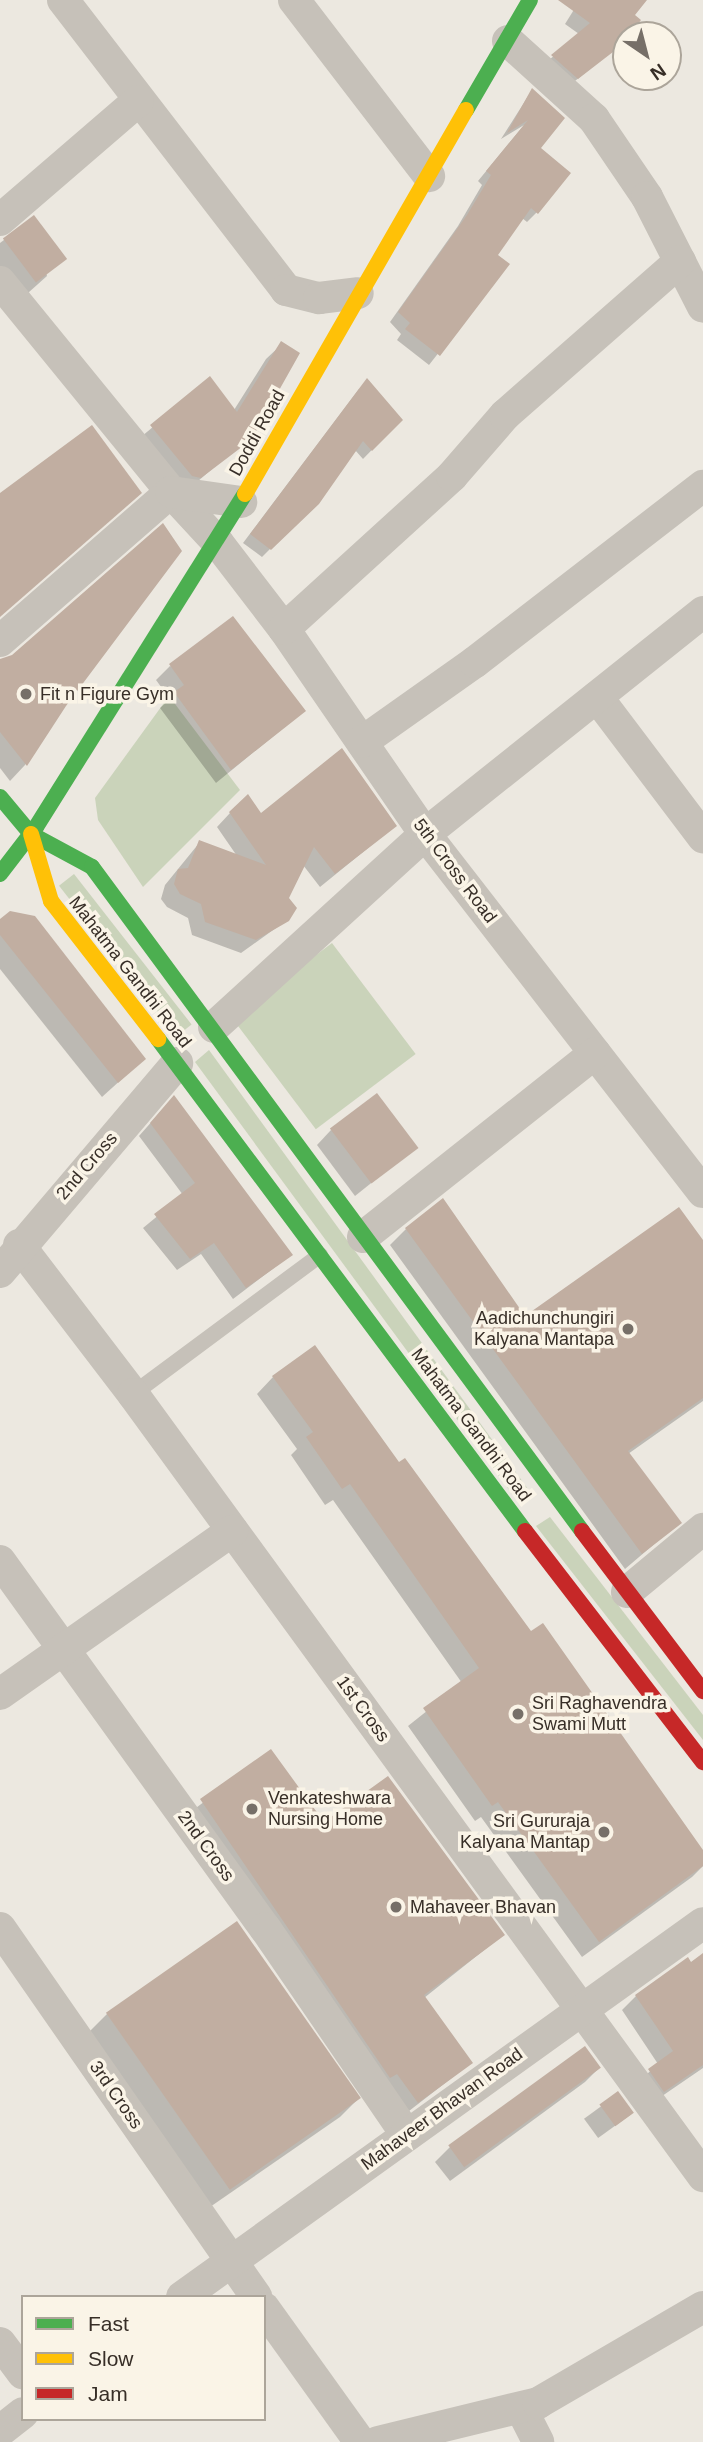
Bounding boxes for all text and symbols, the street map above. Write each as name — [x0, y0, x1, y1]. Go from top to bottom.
north arrow — [612, 21, 682, 91]
text: N — [647, 59, 670, 85]
street label: Doddi Road — [225, 386, 289, 480]
place label: Fit n Figure Gym — [40, 683, 174, 705]
marker: Fit n Figure Gym — [18, 686, 34, 702]
street label: 5th Cross Road — [409, 815, 501, 927]
street label: Mahatma Gandhi Road — [64, 892, 196, 1052]
street label: 2nd Cross — [52, 1128, 122, 1204]
place label: Aadichunchungiri Kalyana Mantapa — [474, 1308, 614, 1350]
marker: Aadichunchungiri Kalyana Mantapa — [620, 1321, 636, 1337]
street label: Mahatma Gandhi Road — [406, 1344, 536, 1506]
street label: 1st Cross — [332, 1672, 394, 1746]
place label: Sri Raghavendra Swami Mutt — [532, 1693, 667, 1736]
marker: Sri Raghavendra Swami Mutt — [510, 1706, 526, 1722]
place label: Venkateshwara Nursing Home — [268, 1788, 391, 1830]
marker: Venkateshwara Nursing Home — [242, 1799, 262, 1819]
street label: 2nd Cross — [173, 1806, 239, 1886]
place label: Sri Gururaja Kalyana Mantap — [460, 1811, 590, 1854]
marker: Sri Gururaja Kalyana Mantap — [596, 1824, 612, 1840]
place label: Mahaveer Bhavan — [410, 1896, 556, 1918]
marker: Mahaveer Bhavan — [388, 1899, 404, 1915]
street label: Mahaveer Bhavan Road — [357, 2043, 527, 2175]
street label: 3rd Cross — [85, 2057, 147, 2133]
legend — [21, 2295, 266, 2421]
text: Fast — [88, 2312, 129, 2335]
text: Slow — [88, 2347, 134, 2370]
text: Jam — [88, 2382, 128, 2405]

